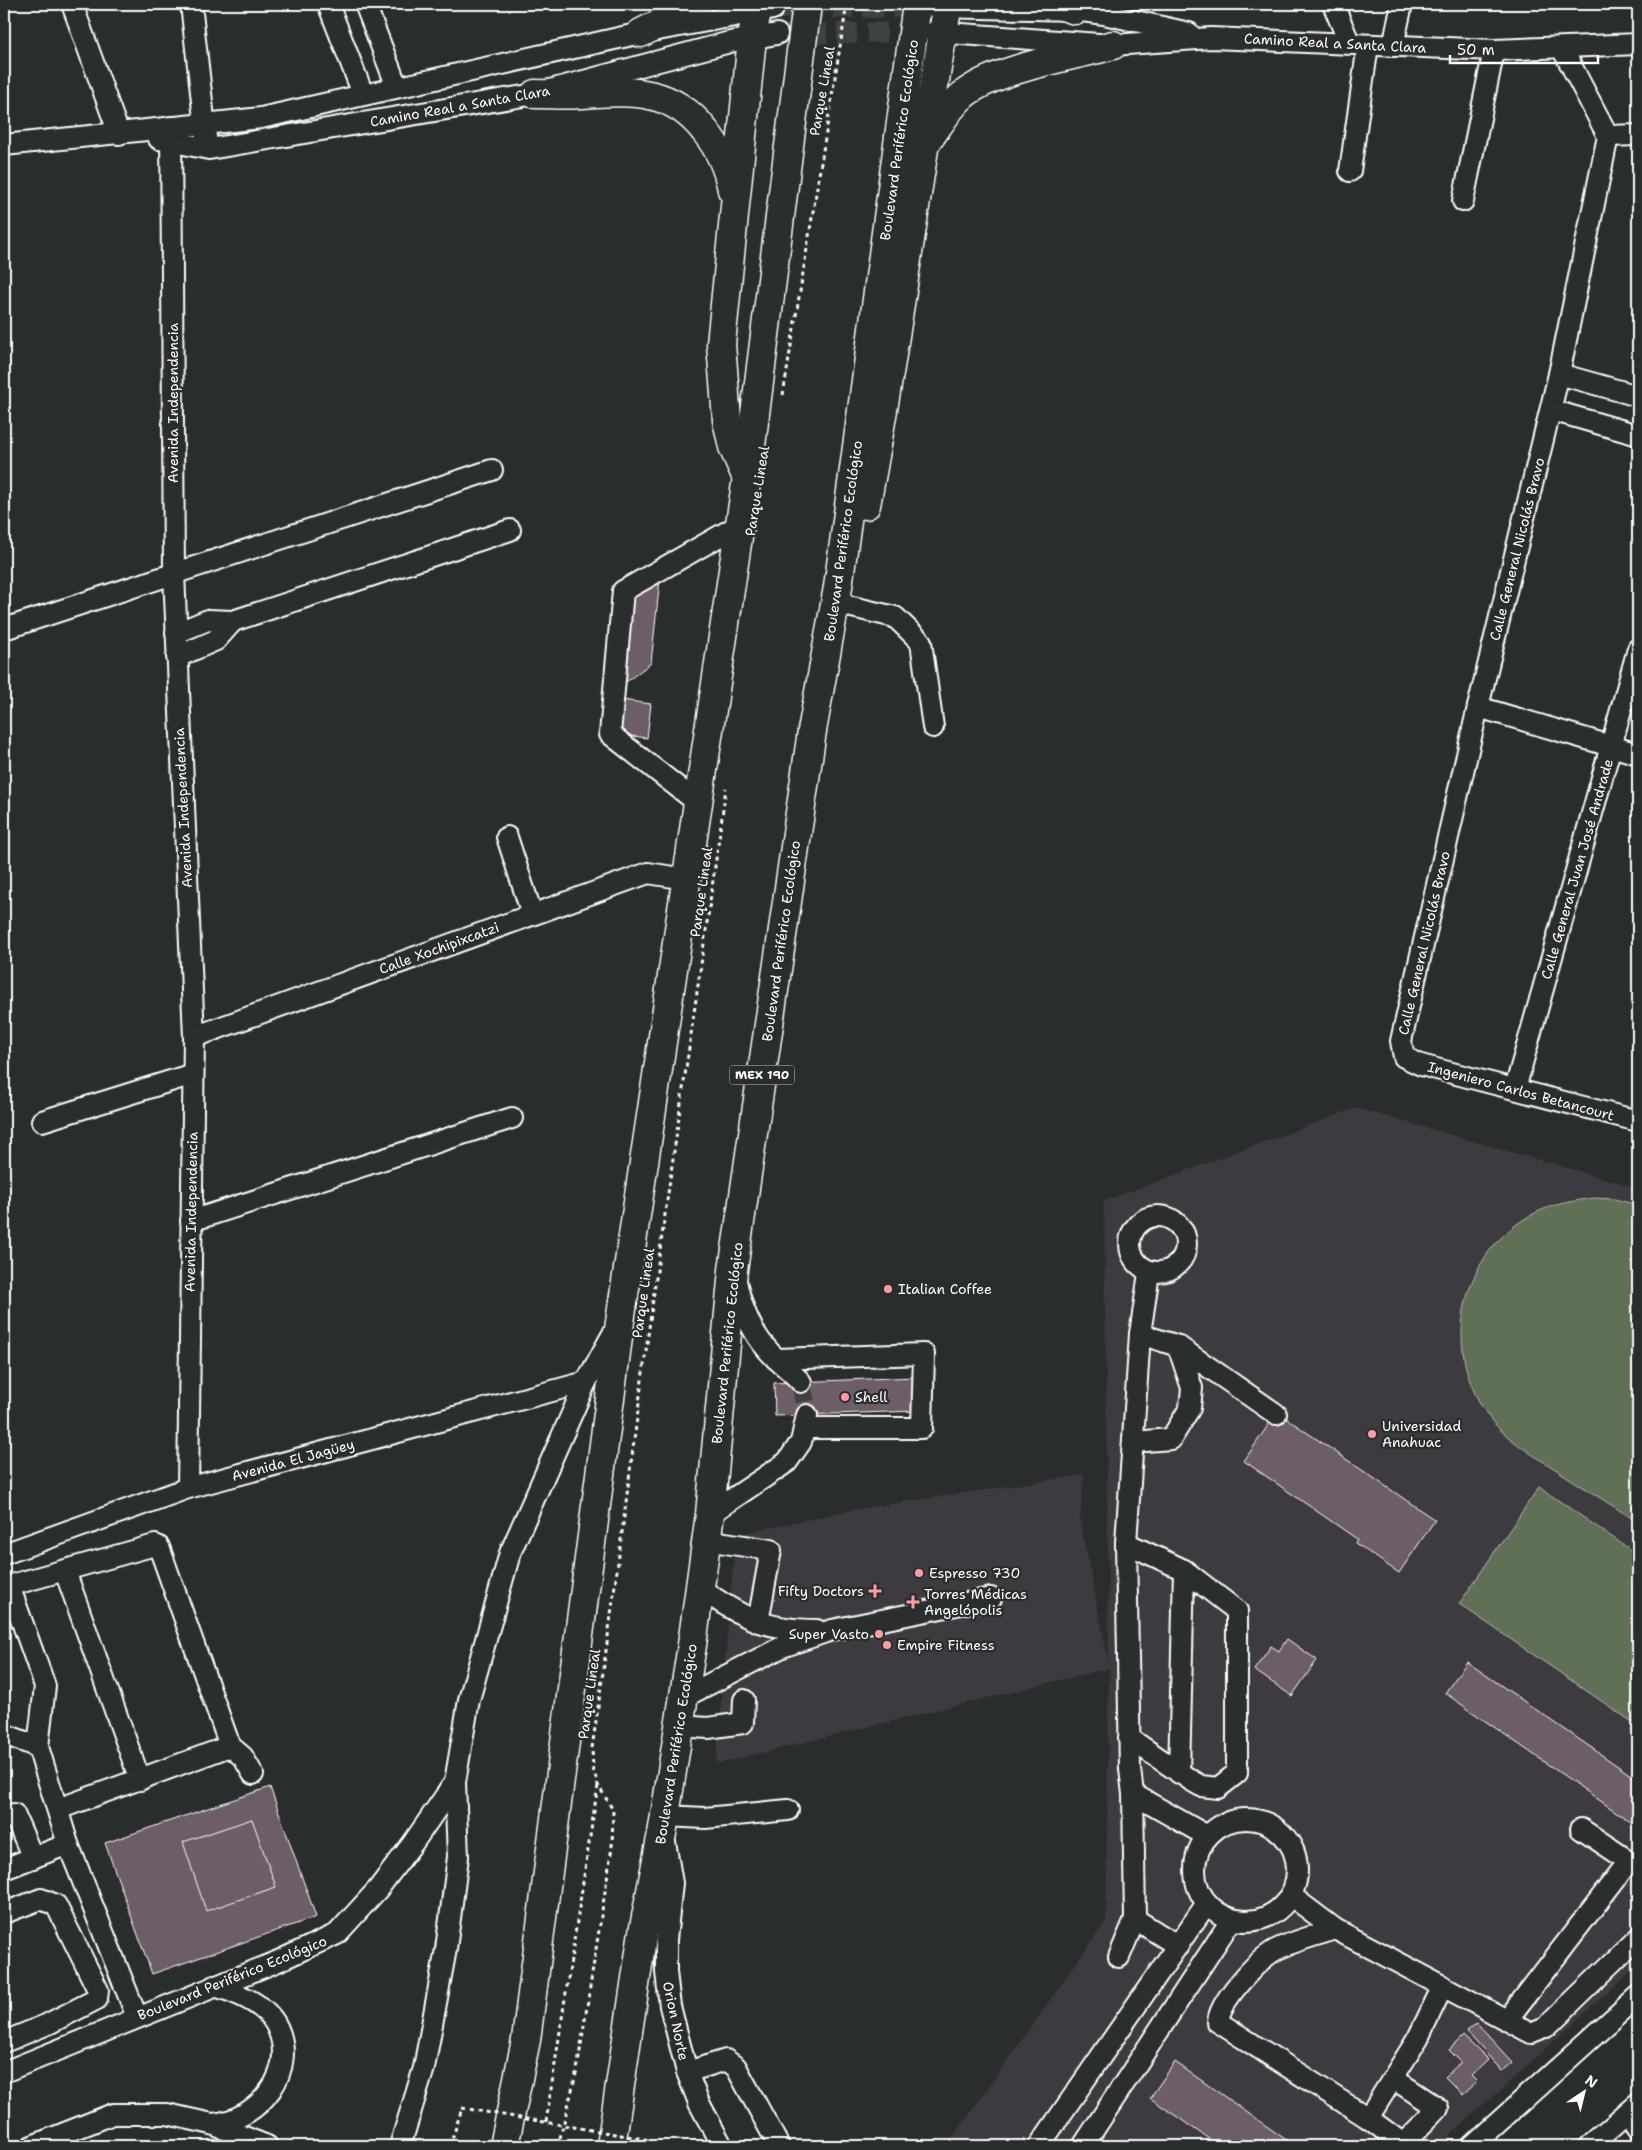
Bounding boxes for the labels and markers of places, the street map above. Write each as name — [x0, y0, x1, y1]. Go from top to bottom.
place label: Italian Coffee — [898, 1280, 992, 1298]
marker: Italian Coffee — [882, 1283, 894, 1295]
place label: Shell — [855, 1388, 888, 1406]
marker: Shell — [839, 1391, 851, 1403]
place label: Universidad Anahuac — [1382, 1417, 1461, 1451]
marker: Universidad Anahuac — [1366, 1428, 1378, 1440]
place label: Espresso 730 — [929, 1564, 1020, 1582]
marker: Espresso 730 — [913, 1567, 925, 1579]
place label: Fifty Doctors — [778, 1582, 864, 1600]
marker: Fifty Doctors — [868, 1584, 882, 1598]
place label: Torres Médicas Angelópolis — [924, 1585, 1027, 1619]
marker: Torres Médicas Angelópolis — [906, 1595, 920, 1609]
place label: Super Vasto — [789, 1625, 869, 1643]
marker: Super Vasto — [873, 1628, 885, 1640]
place label: Empire Fitness — [897, 1636, 995, 1654]
marker: Empire Fitness — [881, 1639, 893, 1651]

